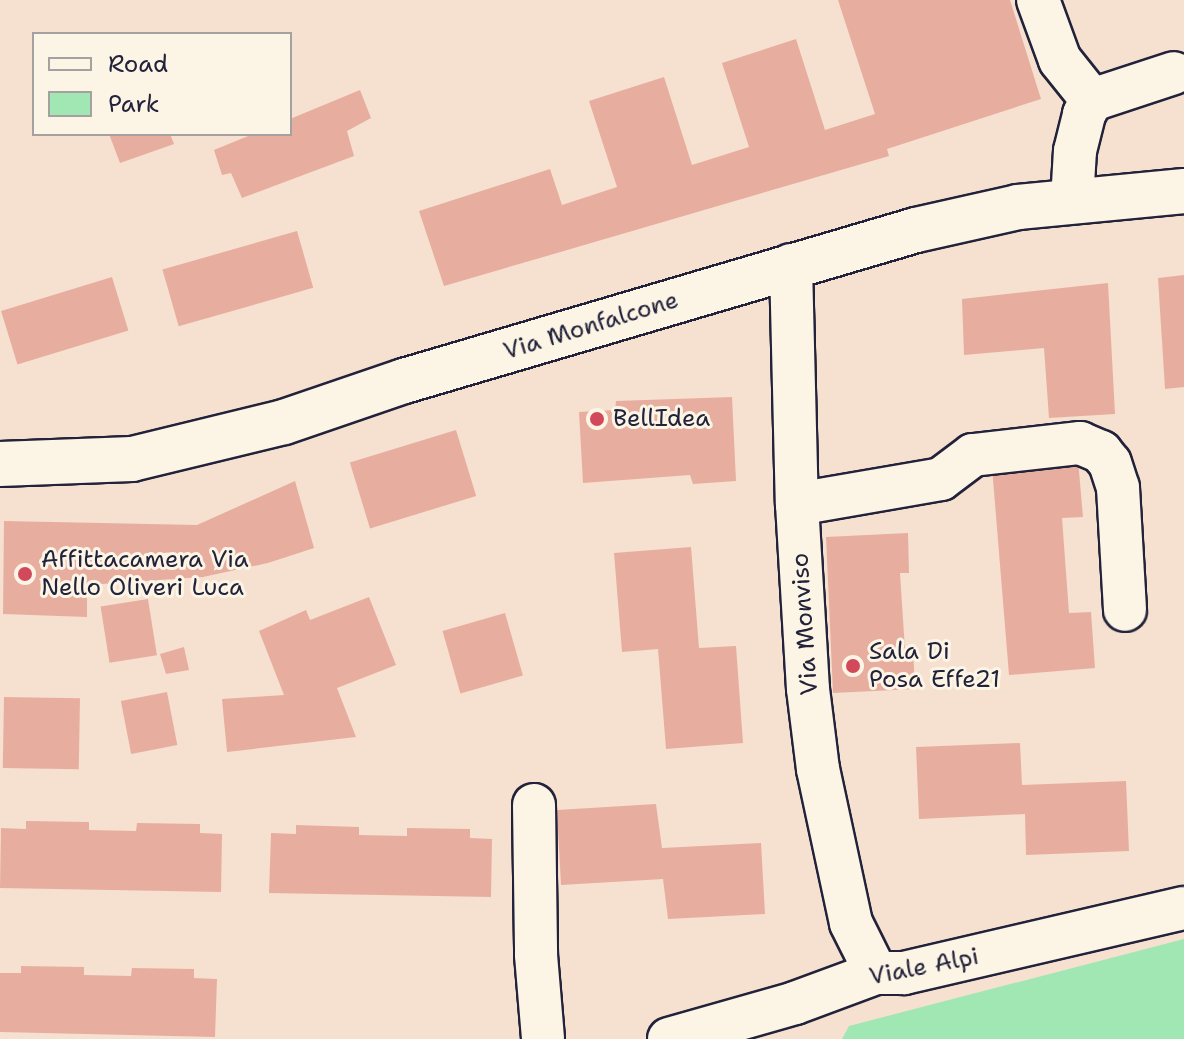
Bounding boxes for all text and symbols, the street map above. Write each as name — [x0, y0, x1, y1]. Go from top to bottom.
legend — [32, 32, 292, 136]
text: Road — [108, 48, 168, 80]
text: Park — [108, 88, 160, 120]
street label: Via Monfalcone — [500, 286, 682, 366]
place label: BellIdea — [613, 405, 710, 433]
marker: BellIdea — [588, 410, 606, 428]
place label: Affittacamera Via Nello Oliveri Luca — [41, 546, 249, 602]
street label: Via Monviso — [786, 552, 824, 696]
marker: Affittacamera Via Nello Oliveri Luca — [16, 565, 34, 583]
place label: Sala Di Posa Effe21 — [869, 638, 1000, 694]
marker: Sala Di Posa Effe21 — [844, 657, 862, 675]
street label: Viale Alpi — [867, 942, 981, 992]

